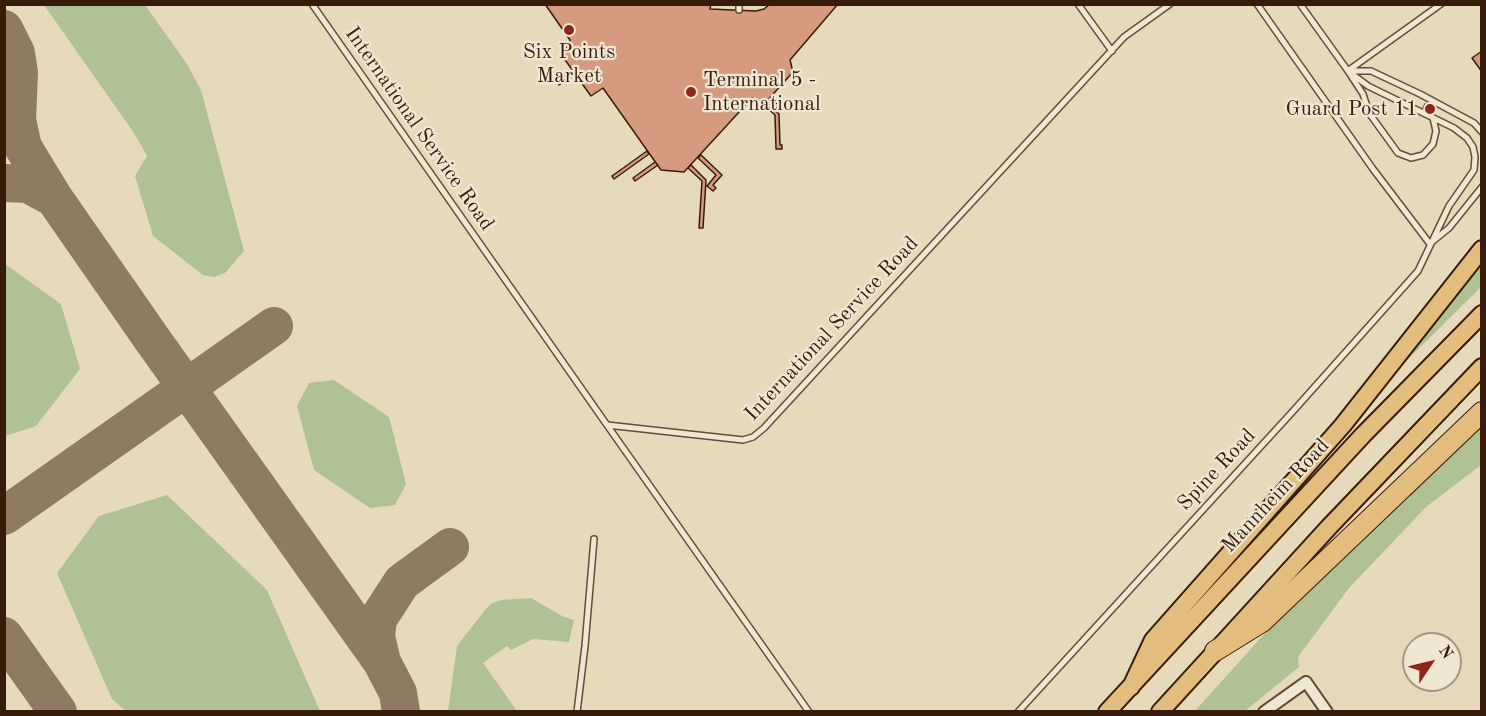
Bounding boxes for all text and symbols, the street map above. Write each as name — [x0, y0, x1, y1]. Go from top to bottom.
street label: International Service Road — [339, 22, 499, 236]
marker: Six Points Market — [562, 23, 576, 37]
place label: Six Points Market — [523, 39, 615, 89]
place label: Terminal 5 - International — [703, 67, 821, 117]
marker: Terminal 5 - International — [684, 85, 698, 99]
place label: Guard Post 11 — [1286, 96, 1418, 122]
marker: Guard Post 11 — [1423, 102, 1437, 116]
street label: International Service Road — [740, 231, 924, 427]
street label: Spine Road — [1173, 424, 1261, 516]
street label: Mannheim Road — [1217, 434, 1335, 558]
north arrow — [1402, 632, 1462, 692]
text: N — [1435, 643, 1455, 662]

